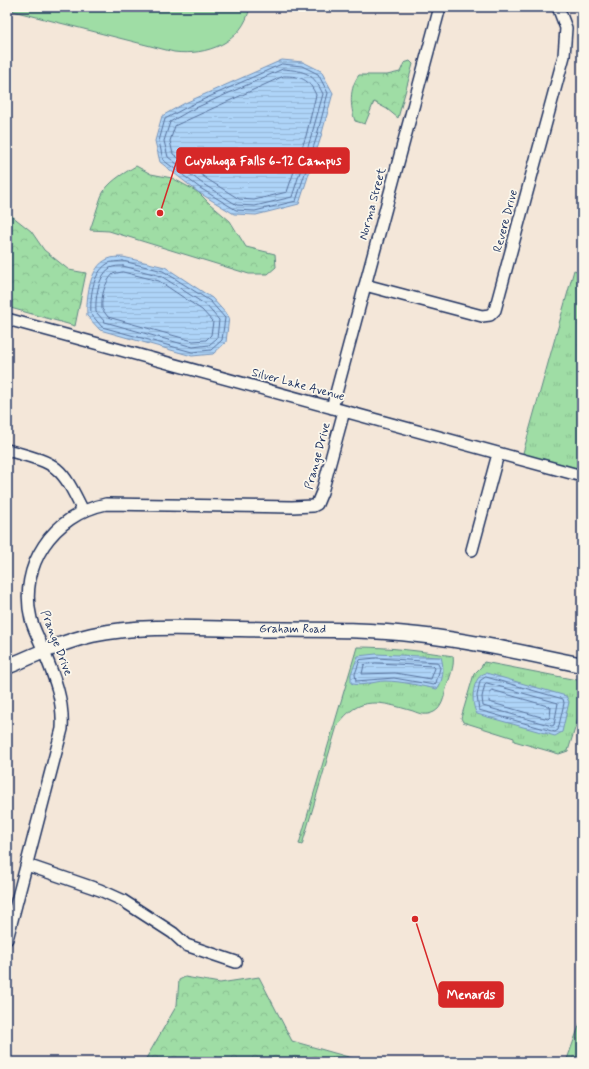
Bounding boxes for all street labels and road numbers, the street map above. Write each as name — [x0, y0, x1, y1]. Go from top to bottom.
street label: Norma Street — [356, 166, 390, 242]
street label: Revere Drive — [490, 188, 522, 254]
street label: Silver Lake Avenue — [250, 365, 346, 405]
street label: Prange Drive — [301, 421, 335, 491]
street label: Prange Drive — [36, 608, 76, 678]
street label: Graham Road — [259, 621, 326, 638]

